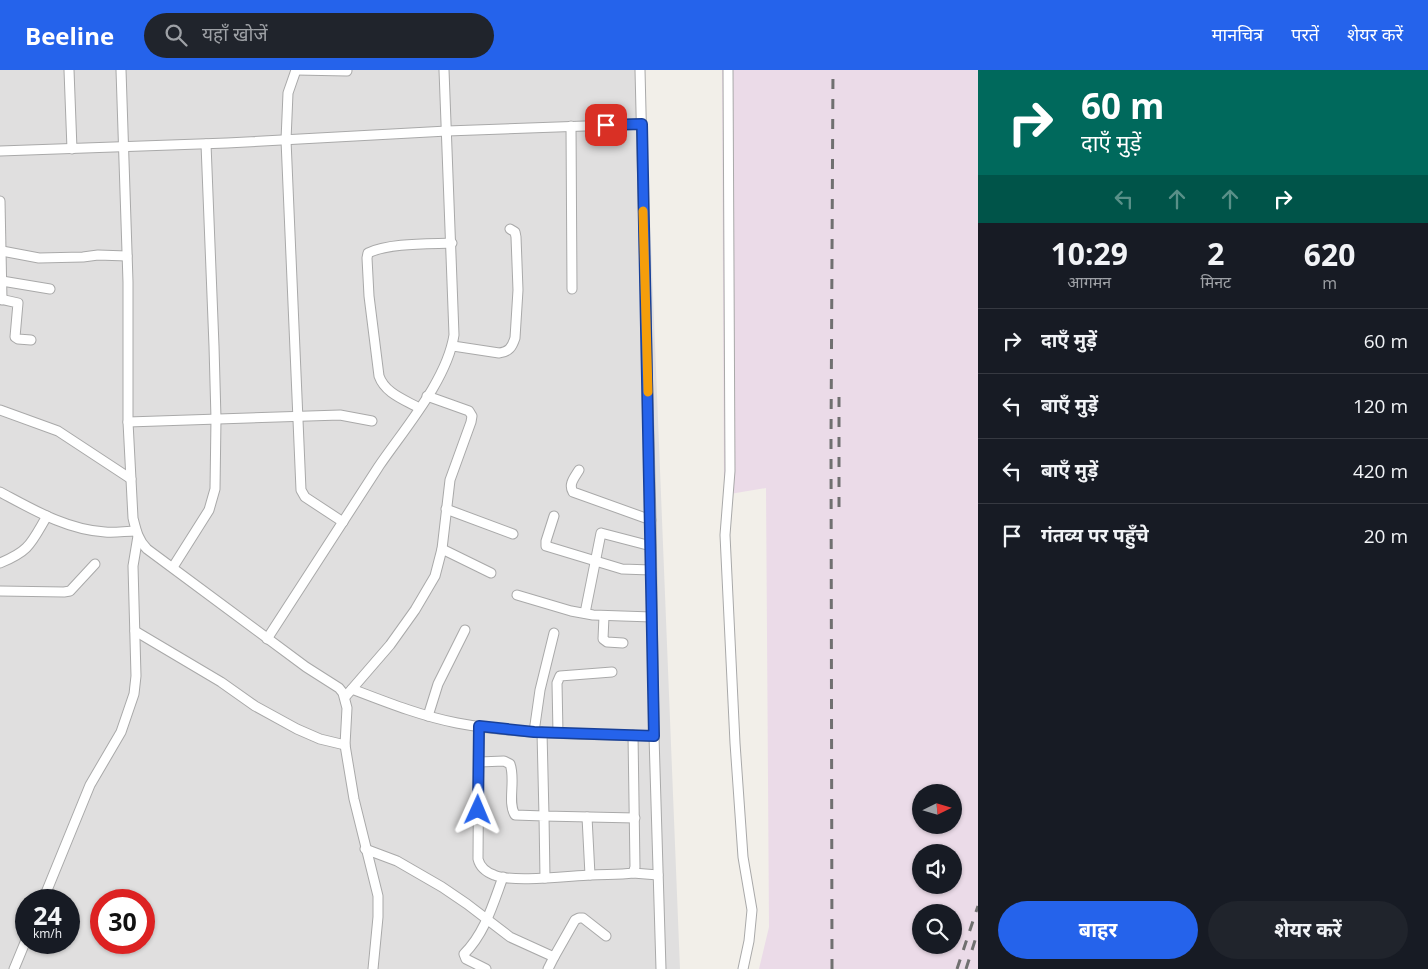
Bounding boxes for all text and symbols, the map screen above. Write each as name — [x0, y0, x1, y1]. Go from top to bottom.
search box — [144, 13, 494, 58]
text: Beeline — [25, 19, 114, 52]
icon: search — [162, 21, 190, 49]
text: यहाँ खोजें — [202, 21, 268, 47]
text: मानचित्र — [1212, 22, 1263, 46]
text: परतें — [1291, 22, 1319, 46]
text: शेयर करें — [1347, 22, 1403, 46]
text: 60 m — [1081, 82, 1164, 129]
icon: right — [998, 90, 1063, 155]
pin — [585, 104, 627, 146]
icon: arrive — [592, 111, 620, 139]
text: दाएँ मुड़ें — [1081, 127, 1141, 157]
icon: left — [1110, 185, 1138, 213]
icon: ahead — [1163, 185, 1191, 213]
icon: ahead — [1216, 185, 1244, 213]
icon: right — [1269, 185, 1297, 213]
text: 10:29 — [1051, 233, 1128, 274]
text: 2 — [1207, 233, 1224, 274]
text: 620 — [1304, 234, 1355, 275]
text: आगमन — [1067, 271, 1111, 293]
text: मिनट — [1201, 271, 1231, 293]
text: m — [1322, 272, 1337, 294]
icon: right — [998, 327, 1026, 355]
text: दाएँ मुड़ें — [1041, 327, 1097, 353]
text: 60 m — [1364, 328, 1408, 354]
icon: left — [998, 392, 1026, 420]
text: बाएँ मुड़ें — [1041, 392, 1098, 418]
text: 120 m — [1353, 393, 1408, 419]
icon: left — [998, 457, 1026, 485]
text: बाएँ मुड़ें — [1041, 457, 1098, 483]
text: 420 m — [1353, 458, 1408, 484]
icon: arrive — [998, 522, 1026, 550]
text: गंतव्य पर पहुँचे — [1041, 522, 1149, 548]
text: 20 m — [1364, 523, 1408, 549]
position arrow — [451, 783, 503, 835]
north arrow — [912, 784, 962, 834]
map controls — [912, 784, 962, 954]
button: sound — [912, 844, 962, 894]
speed limit sign: 30 — [90, 889, 155, 954]
text: 24 — [33, 898, 62, 932]
button: बाहर — [998, 901, 1198, 959]
button: शेयर करें — [1208, 901, 1408, 959]
button: search — [912, 904, 962, 954]
text: km/h — [33, 925, 62, 942]

